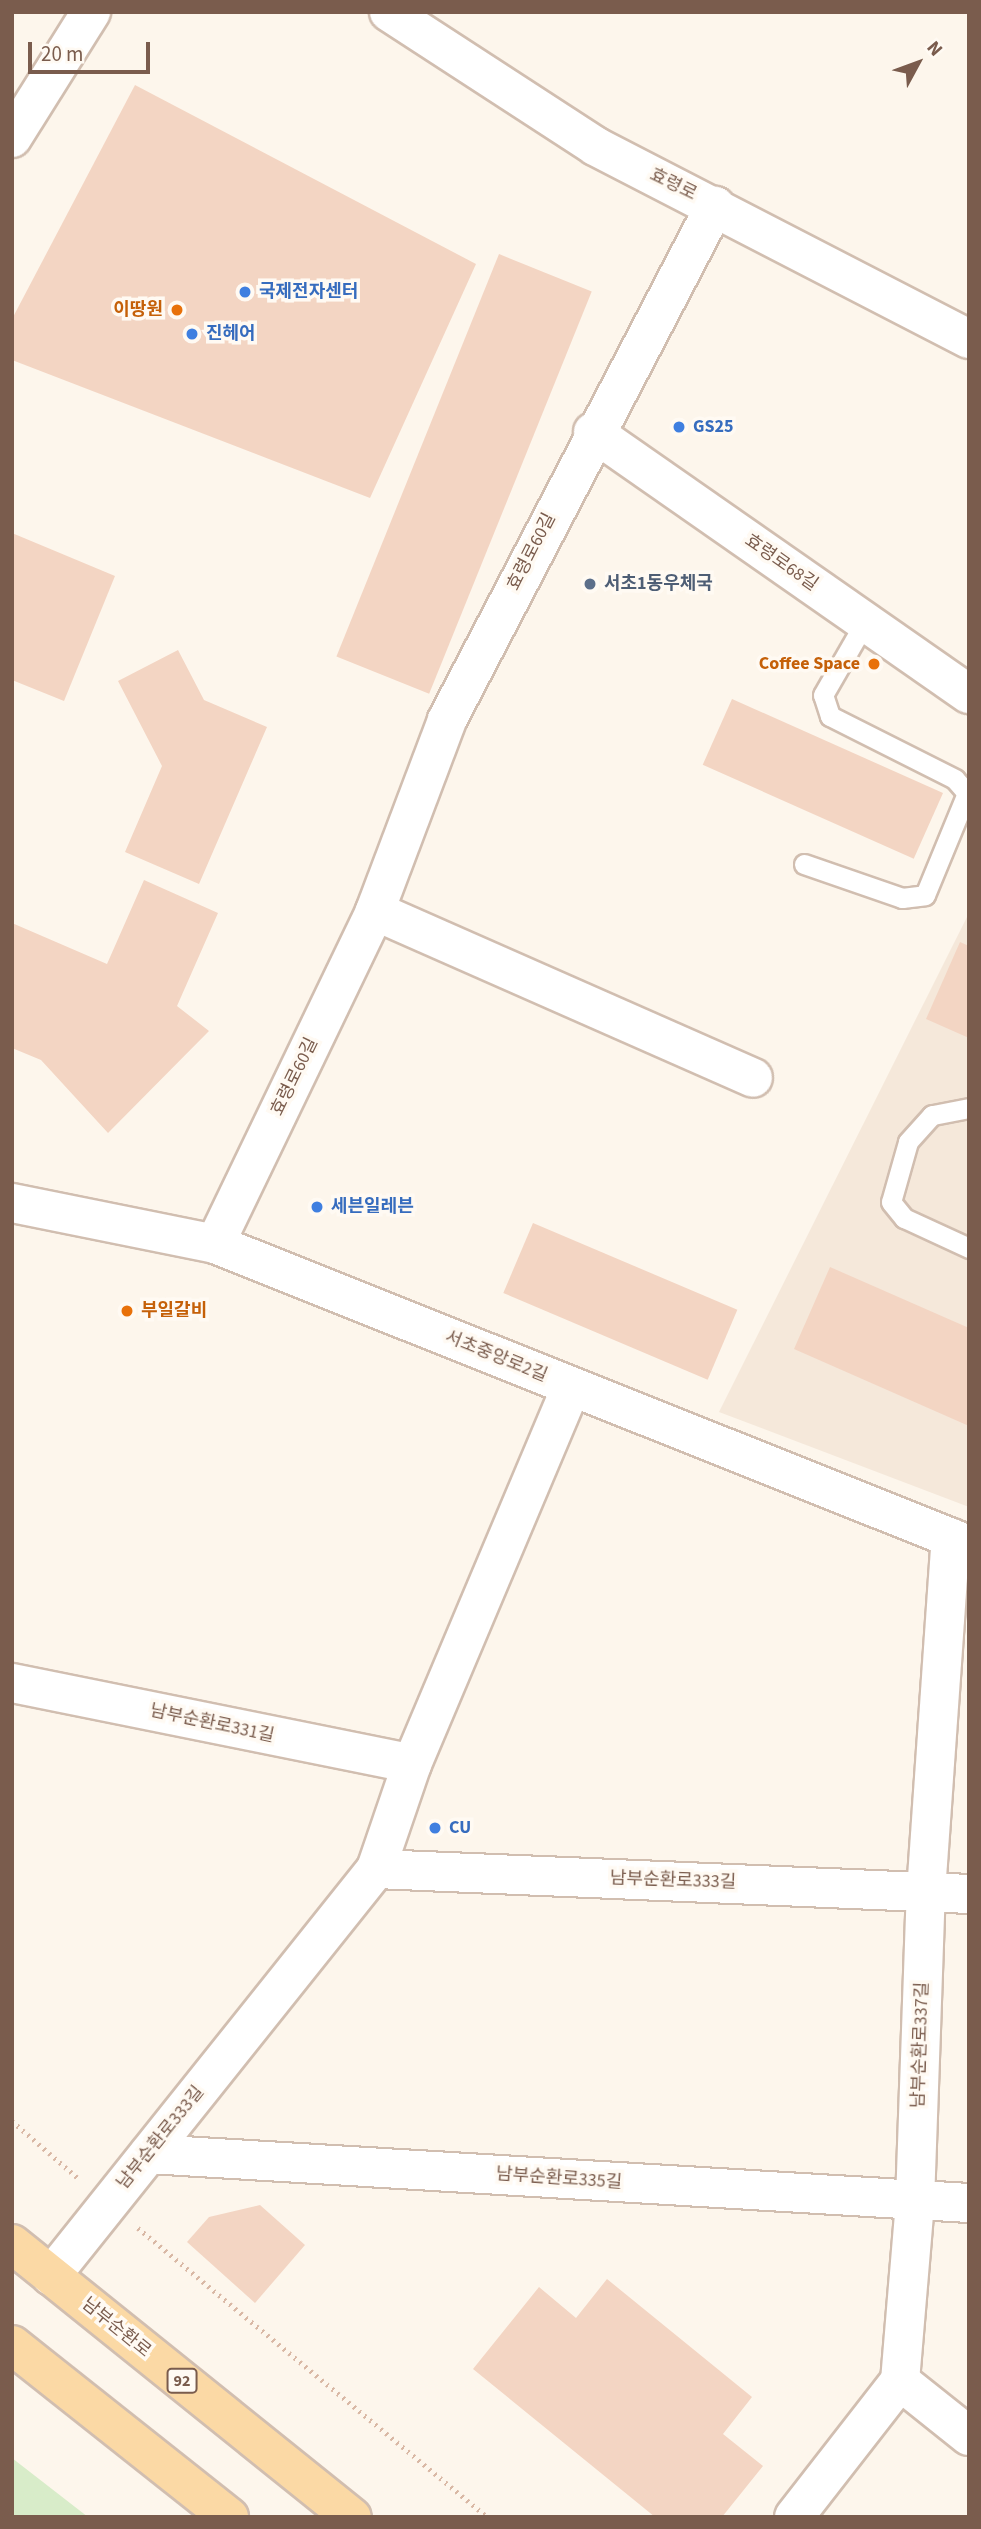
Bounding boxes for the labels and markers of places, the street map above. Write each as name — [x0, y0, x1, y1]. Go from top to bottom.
place label: 국제전자센터 — [259, 281, 358, 303]
marker: 국제전자센터 — [237, 284, 253, 300]
place label: 이땅원 — [113, 299, 163, 321]
marker: 이땅원 — [169, 302, 185, 318]
place label: 진헤어 — [206, 323, 256, 345]
marker: 진헤어 — [184, 326, 200, 342]
place label: GS25 — [693, 416, 733, 438]
marker: GS25 — [671, 419, 687, 435]
place label: 서초1동우체국 — [604, 573, 713, 595]
marker: 서초1동우체국 — [582, 576, 598, 592]
place label: Coffee Space — [759, 653, 860, 675]
marker: Coffee Space — [866, 656, 882, 672]
place label: 세븐일레븐 — [331, 1196, 414, 1218]
marker: 세븐일레븐 — [309, 1199, 325, 1215]
place label: 부일갈비 — [141, 1300, 207, 1322]
marker: 부일갈비 — [119, 1303, 135, 1319]
place label: CU — [449, 1817, 471, 1839]
marker: CU — [427, 1820, 443, 1836]

